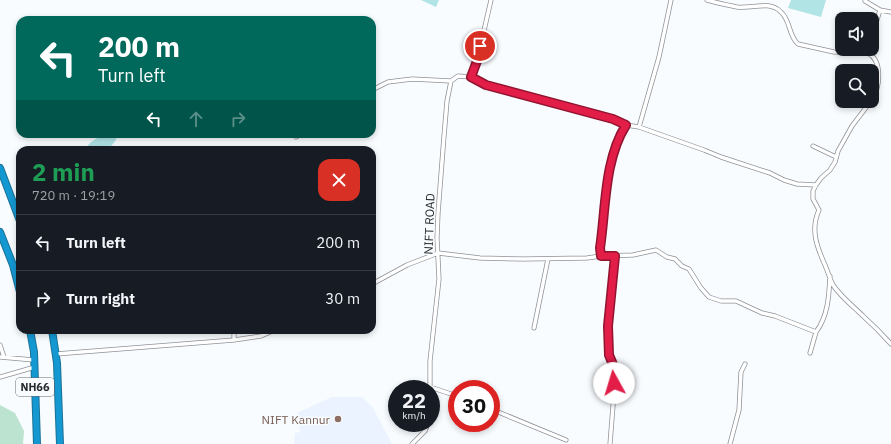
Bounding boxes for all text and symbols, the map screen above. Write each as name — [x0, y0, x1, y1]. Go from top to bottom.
map controls — [835, 12, 879, 108]
button: sound — [835, 12, 879, 56]
text: 200 m — [98, 28, 180, 65]
pin — [463, 29, 497, 63]
icon: left — [32, 32, 84, 84]
icon: arrive — [469, 35, 491, 57]
text: Turn left — [98, 64, 166, 87]
button: search — [835, 64, 879, 108]
icon: left — [143, 108, 165, 130]
icon: ahead — [185, 108, 207, 130]
icon: right — [227, 108, 249, 130]
text: 2 min — [32, 156, 95, 188]
button: close — [318, 159, 360, 201]
text: 720 m · 19:19 — [32, 187, 115, 204]
street label: NIFT ROAD — [420, 193, 438, 255]
icon: left — [32, 232, 54, 254]
text: Turn left — [66, 233, 126, 252]
text: 200 m — [316, 233, 360, 252]
icon: right — [32, 288, 54, 310]
text: Turn right — [66, 289, 135, 308]
text: 30 m — [325, 289, 360, 308]
position arrow — [593, 362, 635, 404]
road number: NH66 — [16, 378, 54, 396]
speed limit sign: 30 — [448, 380, 500, 432]
text: 22 — [402, 387, 426, 414]
text: km/h — [402, 409, 426, 422]
place label: NIFT Kannur — [262, 412, 331, 427]
marker: NIFT Kannur — [333, 414, 343, 424]

